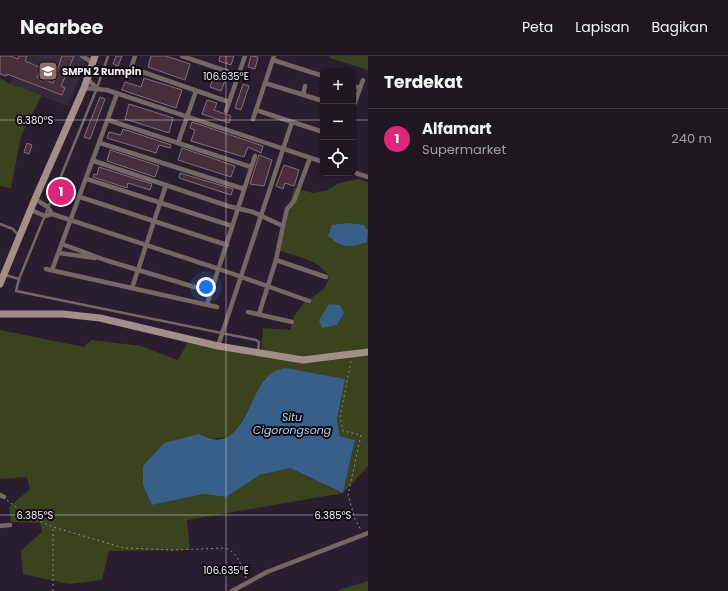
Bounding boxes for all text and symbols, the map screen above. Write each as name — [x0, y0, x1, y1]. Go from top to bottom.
text: Nearbee — [20, 14, 103, 41]
text: Peta — [522, 17, 553, 37]
text: Lapisan — [575, 17, 629, 37]
text: Bagikan — [651, 17, 708, 37]
school or university icon: SMPN 2 Rumpin — [37, 60, 59, 82]
place label: SMPN 2 Rumpin — [62, 64, 142, 79]
map controls — [320, 68, 356, 176]
button: + — [320, 68, 356, 104]
text: 106.635°E — [203, 69, 249, 84]
text: Terdekat — [384, 70, 463, 94]
button: − — [320, 104, 356, 140]
text: 6.380°S — [17, 113, 54, 128]
text: Alfamart — [422, 118, 492, 139]
text: 1 — [395, 129, 399, 148]
text: 240 m — [671, 129, 712, 148]
button: locate — [320, 140, 356, 176]
text: Supermarket — [422, 140, 506, 159]
pin: 1 — [48, 177, 74, 207]
your location — [196, 277, 216, 297]
water label: Situ Cigorongsong — [253, 409, 332, 438]
text: 6.385°S — [17, 508, 54, 523]
text: 6.385°S — [315, 508, 352, 523]
text: 106.635°E — [203, 563, 249, 578]

